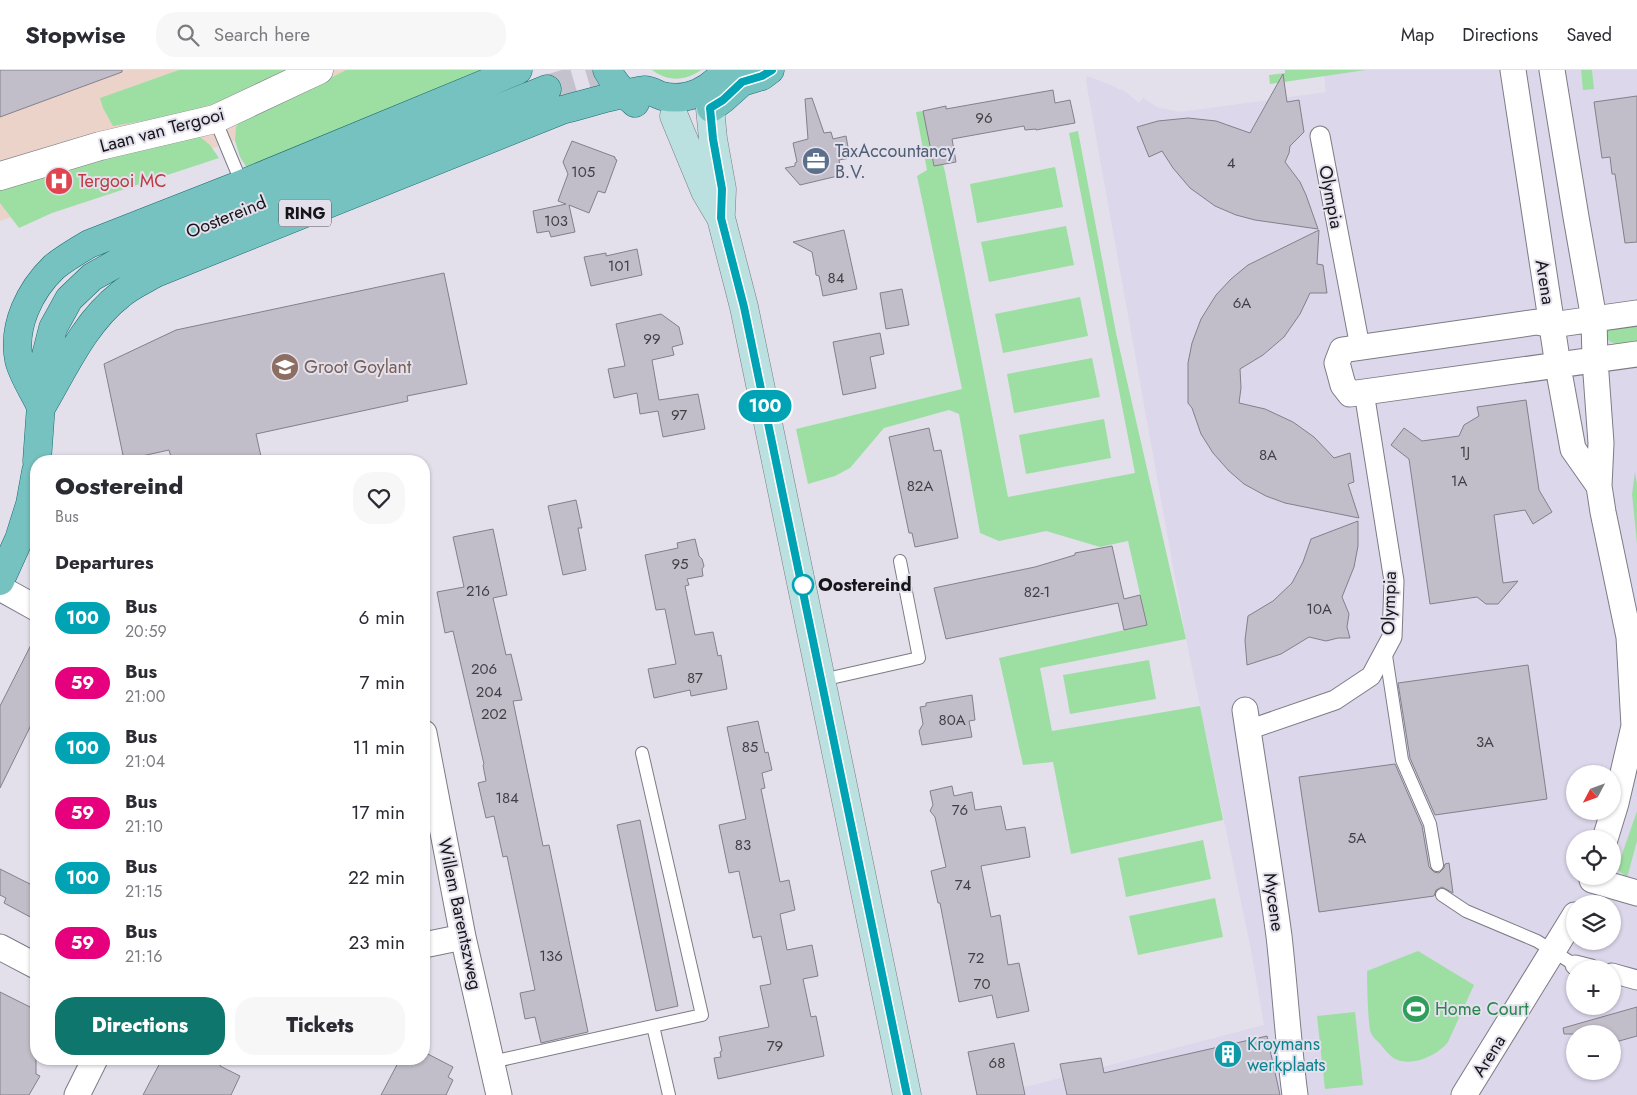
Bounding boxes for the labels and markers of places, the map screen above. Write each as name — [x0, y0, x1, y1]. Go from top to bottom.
place label: TaxAccountancy B.V. — [835, 138, 955, 185]
office icon: TaxAccountancy B.V. — [801, 146, 831, 176]
hospital icon: Tergooi MC — [44, 166, 74, 196]
place label: Tergooi MC — [78, 168, 167, 194]
school or university icon: Groot Goylant — [270, 352, 300, 382]
place label: Groot Goylant — [304, 354, 412, 380]
place label: Oostereind — [818, 572, 912, 598]
marker: Oostereind — [792, 574, 814, 596]
sports icon: Home Court — [1401, 994, 1431, 1024]
place label: Home Court — [1435, 996, 1529, 1022]
place label: Kroymans werkplaats — [1247, 1031, 1326, 1078]
building icon: Kroymans werkplaats — [1213, 1039, 1243, 1069]

